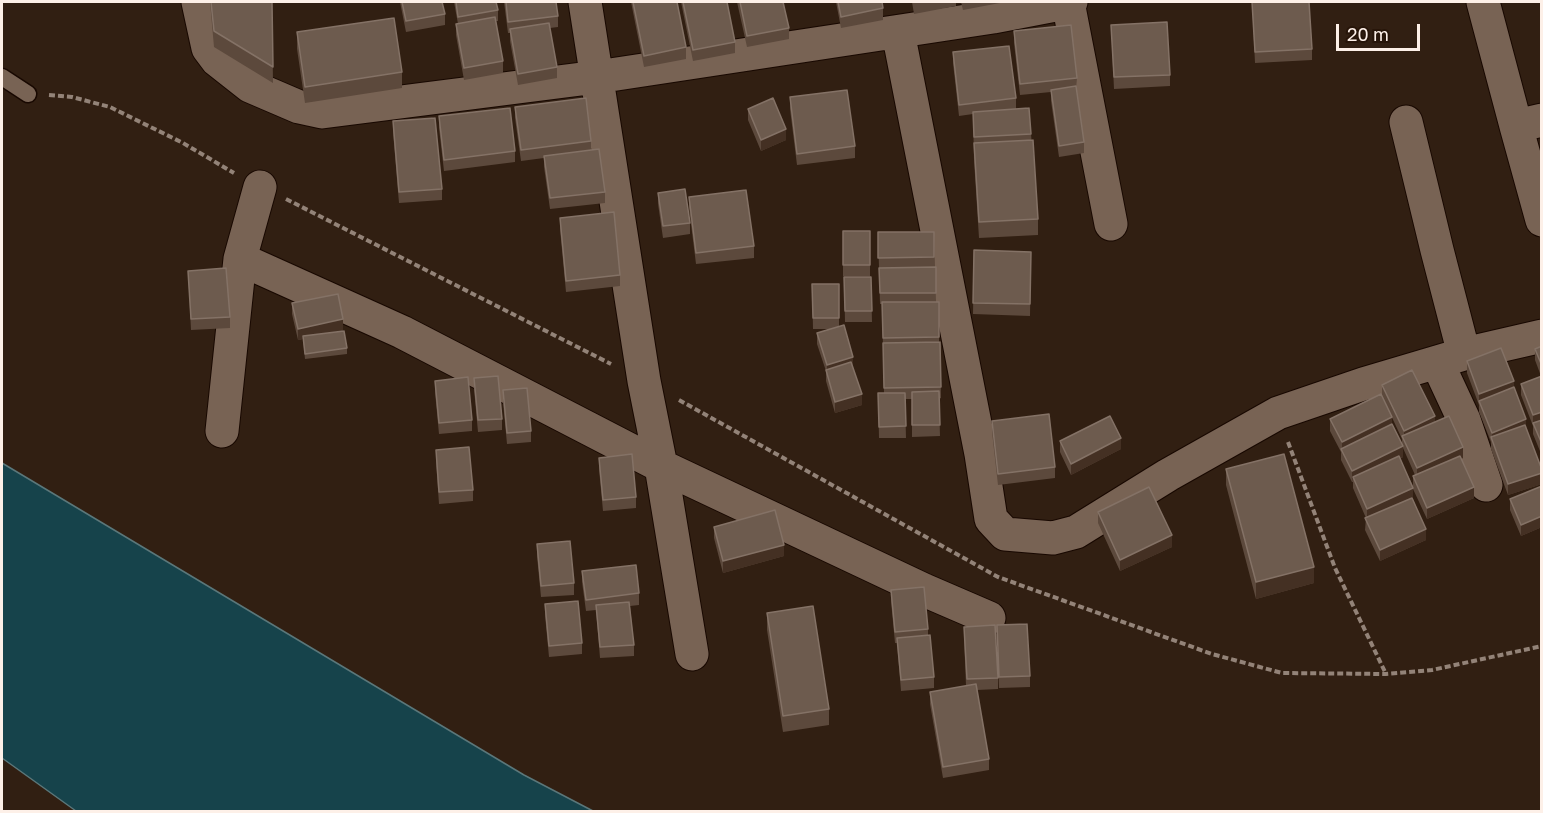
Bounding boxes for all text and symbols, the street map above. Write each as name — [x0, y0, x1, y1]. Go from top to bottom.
scale bar — [1339, 12, 1423, 50]
text: 20 m — [1347, 23, 1389, 45]

